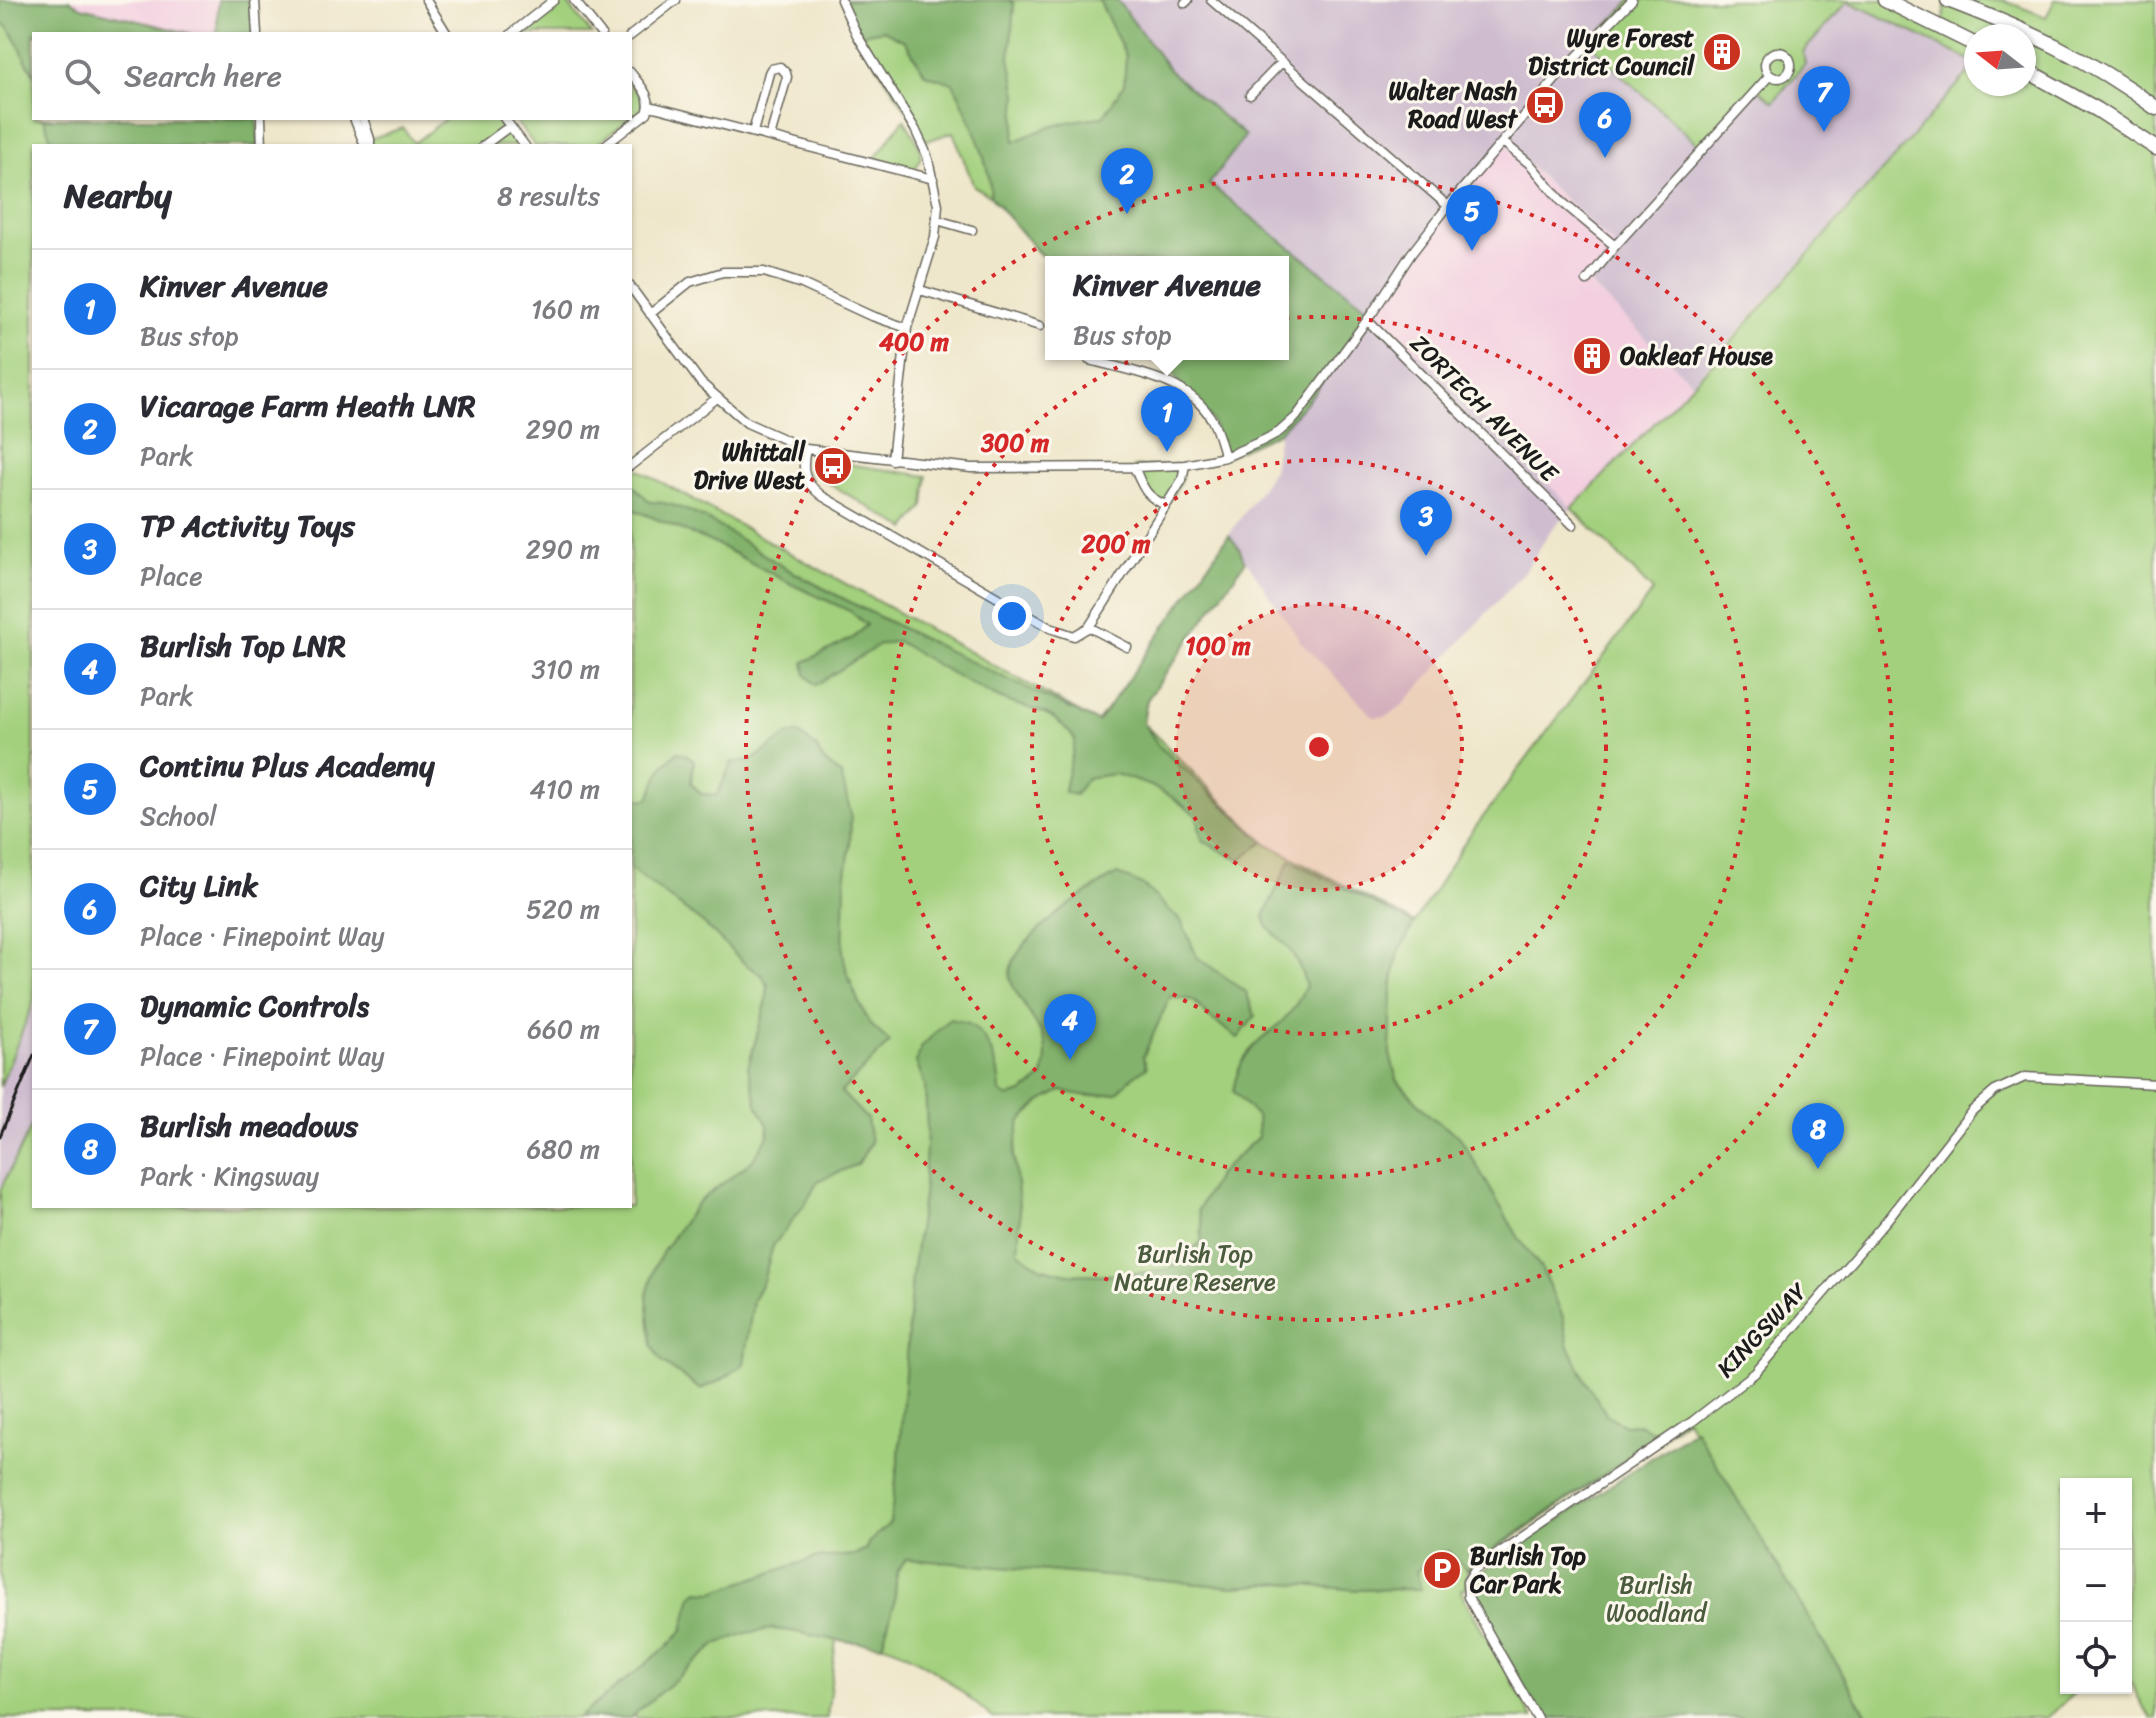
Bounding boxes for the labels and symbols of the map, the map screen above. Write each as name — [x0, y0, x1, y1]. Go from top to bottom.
place label: Wyre Forest District Council — [1528, 17, 1695, 87]
north arrow — [1964, 24, 2036, 96]
building icon: Wyre Forest District Council — [1701, 31, 1743, 73]
pin: 7 — [1798, 66, 1850, 132]
place label: Walter Nash Road West — [1388, 70, 1518, 140]
bus stop icon: Walter Nash Road West — [1524, 84, 1566, 126]
pin: 6 — [1579, 92, 1631, 158]
pin: 2 — [1101, 148, 1153, 214]
pin: 5 — [1446, 185, 1498, 251]
text: 400 m — [879, 321, 950, 363]
street label: ZORTECH AVENUE — [1400, 324, 1570, 494]
building icon: Oakleaf House — [1571, 335, 1613, 377]
place label: Oakleaf House — [1620, 335, 1773, 377]
pin: 1 — [1141, 386, 1193, 452]
text: 300 m — [980, 422, 1050, 464]
place label: Whittall Drive West — [694, 431, 806, 501]
bus stop icon: Whittall Drive West — [812, 445, 854, 487]
pin: 3 — [1400, 490, 1452, 556]
text: 200 m — [1081, 523, 1151, 565]
your location — [992, 596, 1032, 636]
text: 100 m — [1185, 625, 1251, 667]
centre of rings — [1305, 733, 1333, 761]
pin: 4 — [1044, 994, 1096, 1060]
pin: 8 — [1792, 1103, 1844, 1169]
park label: Burlish Top Nature Reserve — [1114, 1233, 1276, 1303]
street label: KINGSWAY — [1706, 1272, 1818, 1388]
place label: Burlish Top Car Park — [1469, 1535, 1586, 1605]
parking icon: Burlish Top Car Park — [1421, 1549, 1463, 1591]
park label: Burlish Woodland — [1606, 1564, 1708, 1634]

